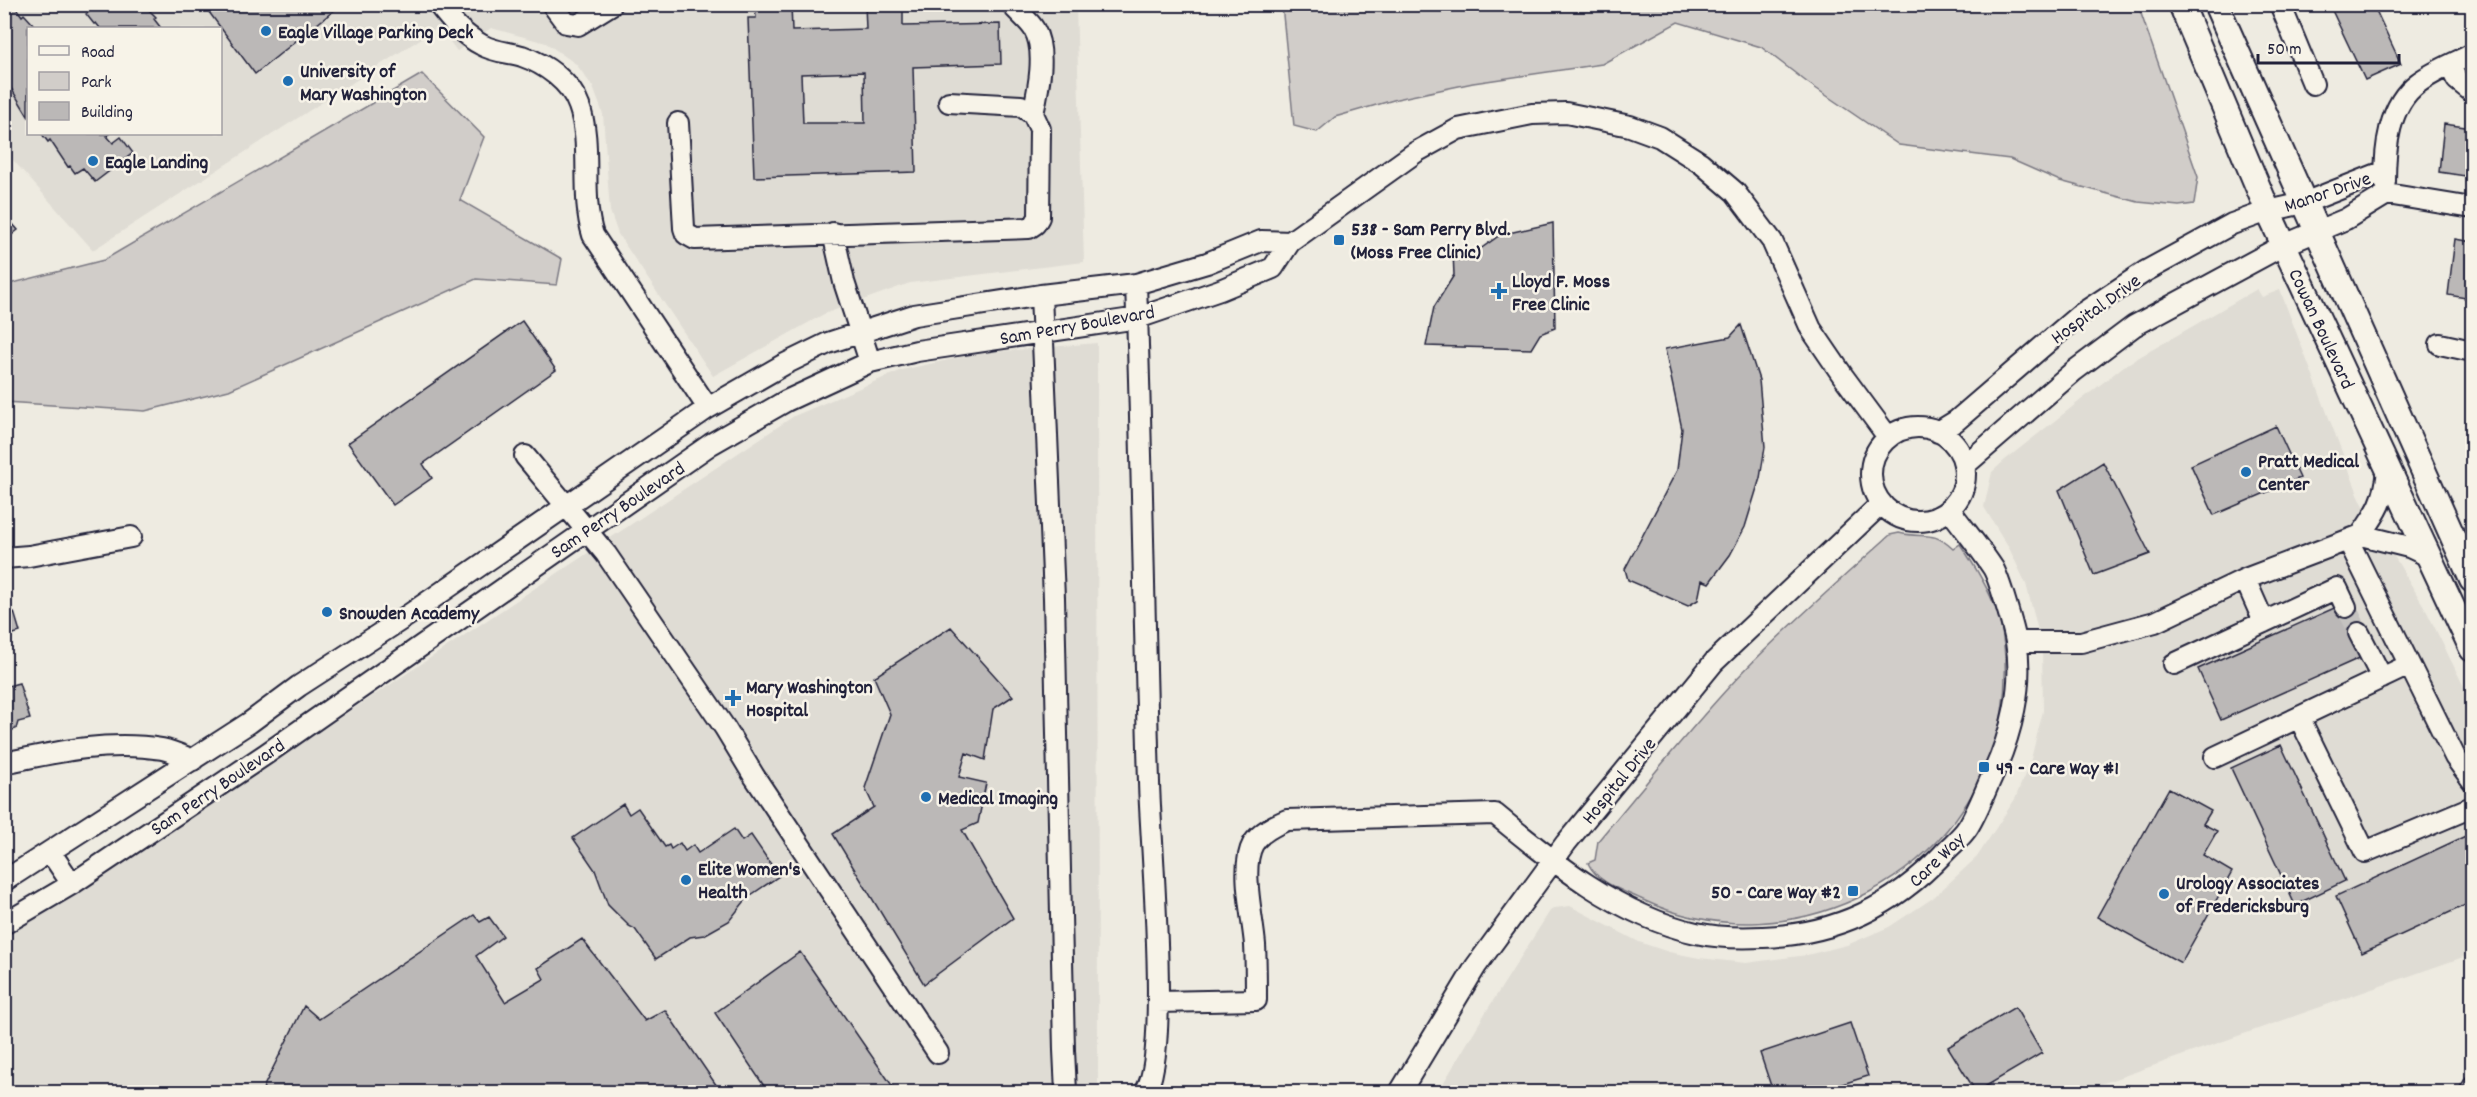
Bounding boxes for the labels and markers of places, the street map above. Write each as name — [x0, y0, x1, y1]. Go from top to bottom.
place label: Eagle Village Parking Deck — [278, 20, 473, 48]
marker: Eagle Village Parking Deck — [259, 24, 273, 38]
place label: University of Mary Washington — [300, 59, 427, 110]
marker: University of Mary Washington — [281, 74, 295, 88]
place label: Eagle Landing — [105, 150, 208, 178]
marker: Eagle Landing — [86, 154, 100, 168]
place label: 538 - Sam Perry Blvd. (Moss Free Clinic) — [1351, 217, 1510, 268]
marker: 538 - Sam Perry Blvd. (Moss Free Clinic) — [1332, 233, 1346, 247]
place label: Lloyd F. Moss Free Clinic — [1512, 269, 1610, 320]
marker: Lloyd F. Moss Free Clinic — [1490, 282, 1508, 300]
place label: Pratt Medical Center — [2258, 449, 2359, 500]
marker: Pratt Medical Center — [2239, 465, 2253, 479]
place label: Snowden Academy — [339, 601, 480, 629]
marker: Snowden Academy — [320, 605, 334, 619]
place label: Mary Washington Hospital — [746, 675, 873, 726]
marker: Mary Washington Hospital — [724, 689, 742, 707]
place label: 49 - Care Way #1 — [1996, 756, 2119, 784]
marker: 49 - Care Way #1 — [1977, 760, 1991, 774]
place label: Medical Imaging — [938, 786, 1058, 814]
marker: Medical Imaging — [919, 790, 933, 804]
place label: Elite Women's Health — [698, 857, 801, 908]
place label: Urology Associates of Fredericksburg — [2176, 871, 2319, 922]
marker: Elite Women's Health — [679, 873, 693, 887]
place label: 50 - Care Way #2 — [1711, 880, 1841, 908]
marker: 50 - Care Way #2 — [1846, 884, 1860, 898]
marker: Urology Associates of Fredericksburg — [2157, 887, 2171, 901]

